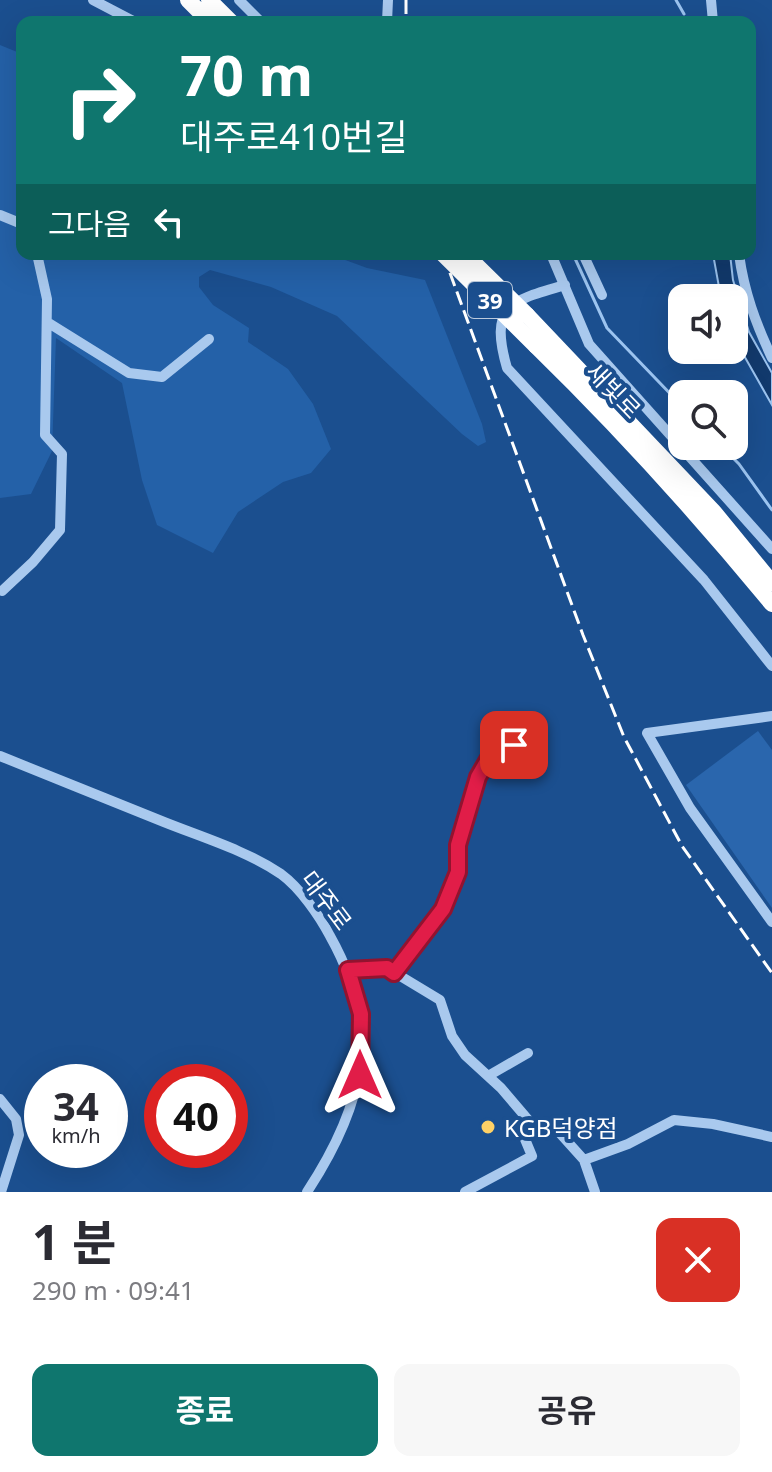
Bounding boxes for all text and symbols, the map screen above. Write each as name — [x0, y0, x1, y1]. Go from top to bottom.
text: 70 m — [180, 36, 313, 112]
icon: right — [48, 48, 152, 152]
text: 대주로410번길 — [180, 112, 407, 161]
icon: left — [147, 200, 191, 244]
text: 그다음 — [48, 203, 131, 244]
road number: 39 — [468, 282, 512, 318]
map controls — [668, 284, 748, 460]
button: sound — [668, 284, 748, 364]
street label: 새빛로 — [579, 355, 649, 425]
button: search — [668, 380, 748, 460]
pin — [480, 711, 548, 779]
icon: arrive — [492, 723, 536, 767]
street label: 대주로 — [294, 864, 360, 936]
position arrow — [318, 1033, 402, 1117]
speed limit sign: 40 — [144, 1064, 248, 1168]
text: 34 — [53, 1078, 99, 1133]
place label: KGB덕양점 — [504, 1111, 618, 1144]
marker: KGB덕양점 — [479, 1118, 497, 1136]
text: km/h — [51, 1122, 101, 1149]
text: 1 분 — [32, 1209, 116, 1274]
button: close — [656, 1218, 740, 1302]
text: 290 m · 09:41 — [32, 1272, 195, 1308]
button: 종료 — [32, 1364, 378, 1456]
button: 공유 — [394, 1364, 740, 1456]

